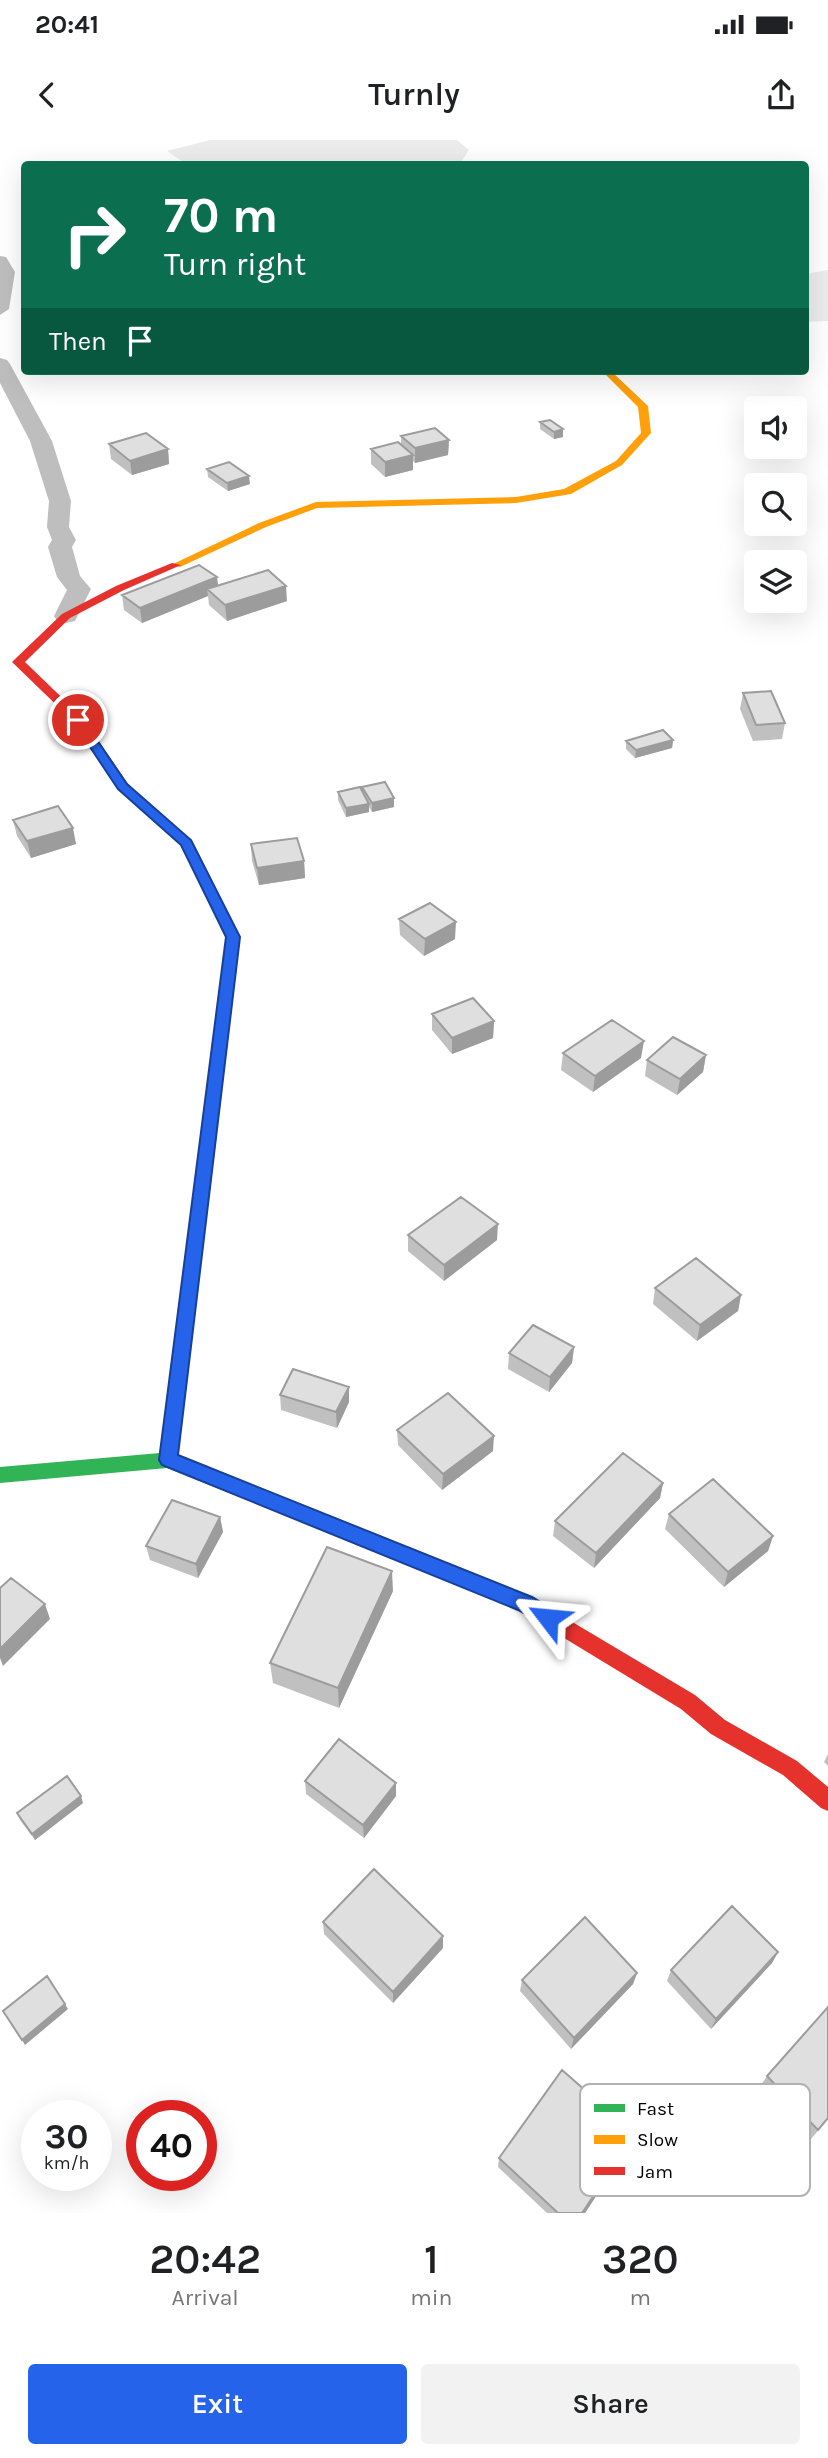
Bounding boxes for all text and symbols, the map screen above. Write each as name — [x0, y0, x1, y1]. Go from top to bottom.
text: 20:41 — [35, 9, 99, 40]
icon: back — [28, 76, 66, 114]
text: Turnly — [368, 76, 460, 113]
icon: share — [762, 76, 800, 114]
text: 70 m — [164, 187, 278, 244]
icon: right — [49, 189, 140, 280]
text: Turn right — [164, 246, 306, 283]
icon: arrive — [121, 322, 159, 360]
text: Then — [49, 326, 107, 357]
map controls — [744, 396, 807, 613]
button: sound — [744, 396, 807, 459]
button: search — [744, 473, 807, 536]
button: layers — [744, 550, 807, 613]
pin — [48, 690, 108, 750]
icon: arrive — [59, 701, 97, 739]
position arrow — [511, 1581, 585, 1655]
legend — [580, 2084, 810, 2196]
text: Fast — [637, 2098, 674, 2120]
speed limit sign: 40 — [126, 2100, 217, 2191]
text: 30 — [45, 2116, 88, 2157]
text: Slow — [637, 2129, 678, 2151]
text: km/h — [44, 2152, 89, 2174]
text: Jam — [637, 2161, 673, 2183]
text: 20:42 — [149, 2234, 261, 2284]
text: 1 — [424, 2234, 439, 2284]
text: 320 — [602, 2234, 679, 2284]
text: Arrival — [171, 2284, 239, 2311]
text: min — [410, 2284, 453, 2311]
text: m — [629, 2284, 651, 2311]
button: Exit — [28, 2364, 407, 2444]
button: Share — [421, 2364, 800, 2444]

